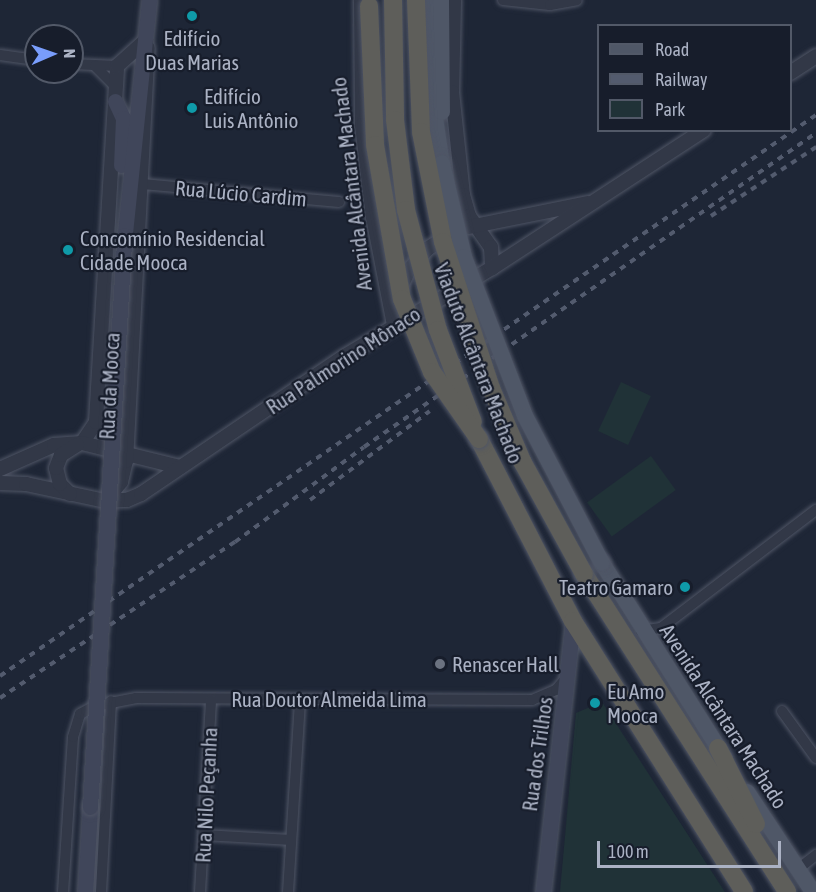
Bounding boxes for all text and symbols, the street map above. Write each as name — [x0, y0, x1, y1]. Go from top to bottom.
marker: Edifício Duas Marias — [185, 9, 199, 23]
north arrow — [24, 24, 84, 84]
legend — [597, 24, 792, 132]
place label: Edifício Duas Marias — [145, 25, 239, 75]
text: Road — [655, 39, 689, 60]
text: N — [61, 48, 79, 58]
text: Railway — [655, 69, 707, 90]
street label: Avenida Alcântara Machado — [325, 76, 377, 292]
place label: Edifício Luis Antônio — [204, 83, 298, 133]
text: Park — [655, 99, 685, 120]
marker: Edifício Luis Antônio — [185, 101, 199, 115]
street label: Rua Lúcio Cardim — [174, 175, 308, 211]
place label: Concomínio Residencial Cidade Mooca — [80, 225, 265, 275]
marker: Concomínio Residencial Cidade Mooca — [61, 243, 75, 257]
street label: Viaduto Alcântara Machado — [429, 259, 529, 467]
street label: Rua Palmorino Mônaco — [261, 301, 425, 419]
street label: Rua da Mooca — [94, 332, 124, 440]
place label: Teatro Gamaro — [559, 574, 673, 600]
marker: Teatro Gamaro — [678, 580, 692, 594]
street label: Avenida Alcântara Machado — [655, 619, 793, 813]
place label: Renascer Hall — [452, 651, 559, 677]
marker: Renascer Hall — [433, 657, 447, 671]
place label: Eu Amo Mooca — [607, 678, 664, 728]
street label: Rua Doutor Almeida Lima — [231, 686, 427, 712]
street label: Rua dos Trilhos — [516, 695, 558, 813]
marker: Eu Amo Mooca — [588, 696, 602, 710]
street label: Rua Nilo Peçanha — [190, 727, 222, 863]
scale bar — [600, 829, 784, 867]
text: 100 m — [608, 841, 649, 862]

